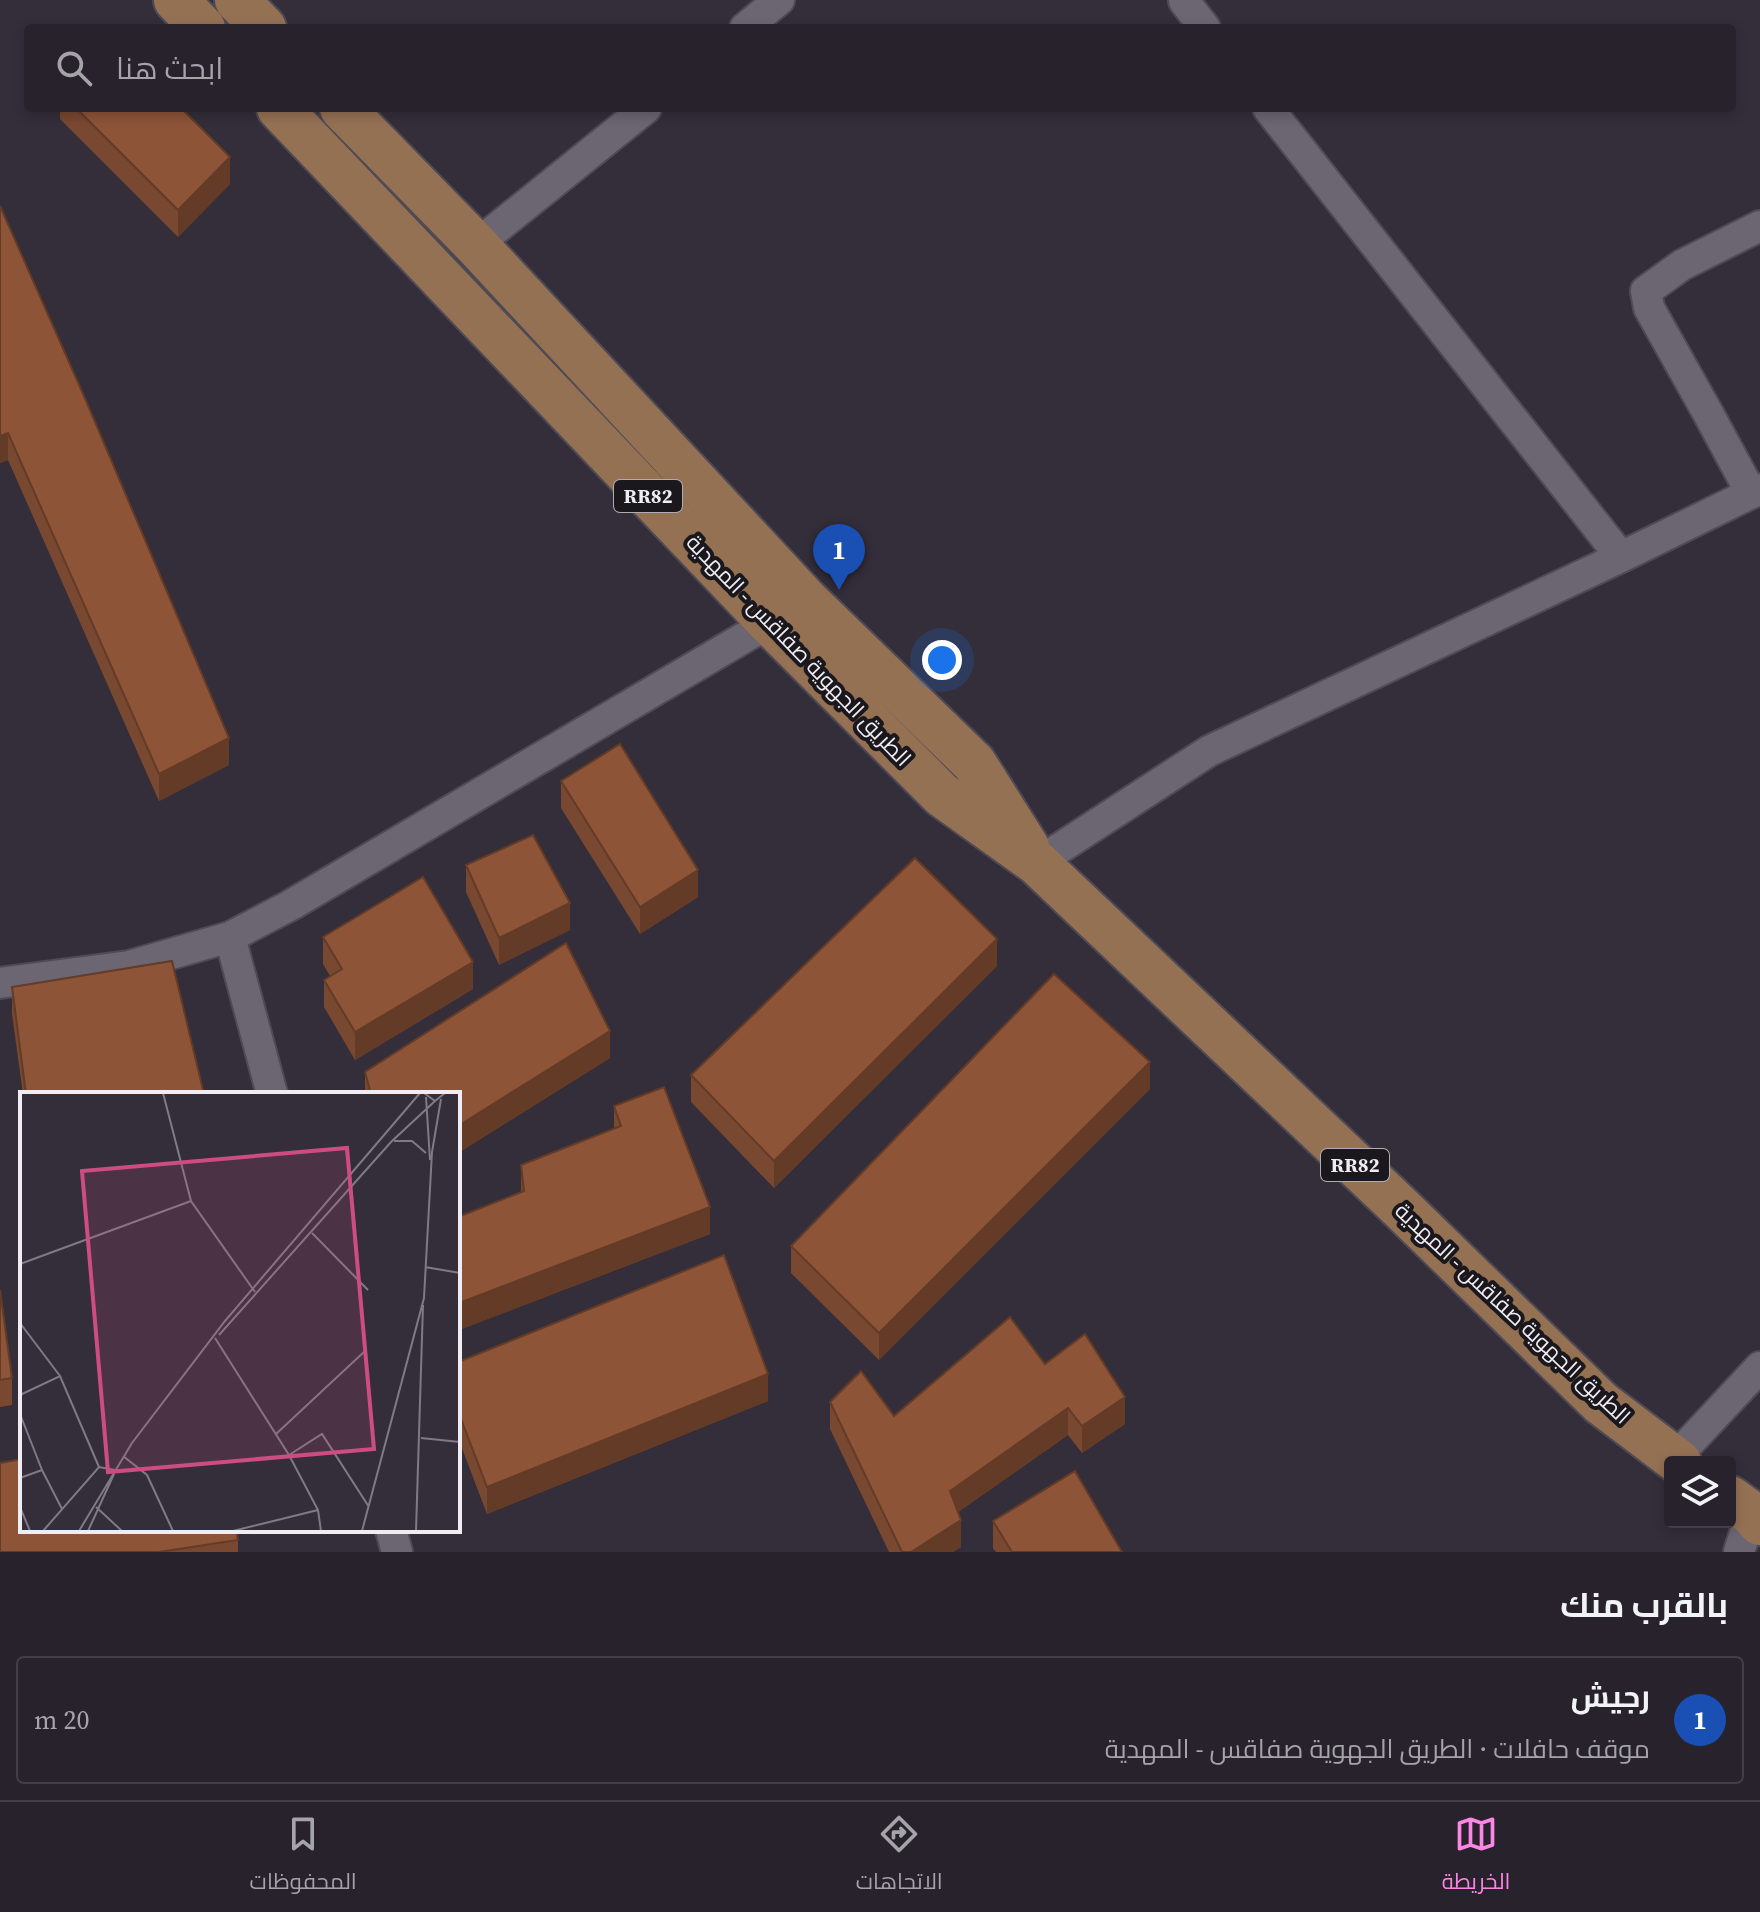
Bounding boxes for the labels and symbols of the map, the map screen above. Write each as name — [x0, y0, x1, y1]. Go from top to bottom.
road number: RR82 — [614, 480, 682, 512]
pin: 1 — [813, 524, 865, 590]
street label: الطريق الجهوية صفاقس - المهدية — [680, 527, 918, 773]
your location — [922, 640, 962, 680]
inset map — [20, 1092, 460, 1532]
road number: RR82 — [1321, 1149, 1389, 1181]
street label: الطريق الجهوية صفاقس - المهدية — [1389, 1196, 1637, 1430]

